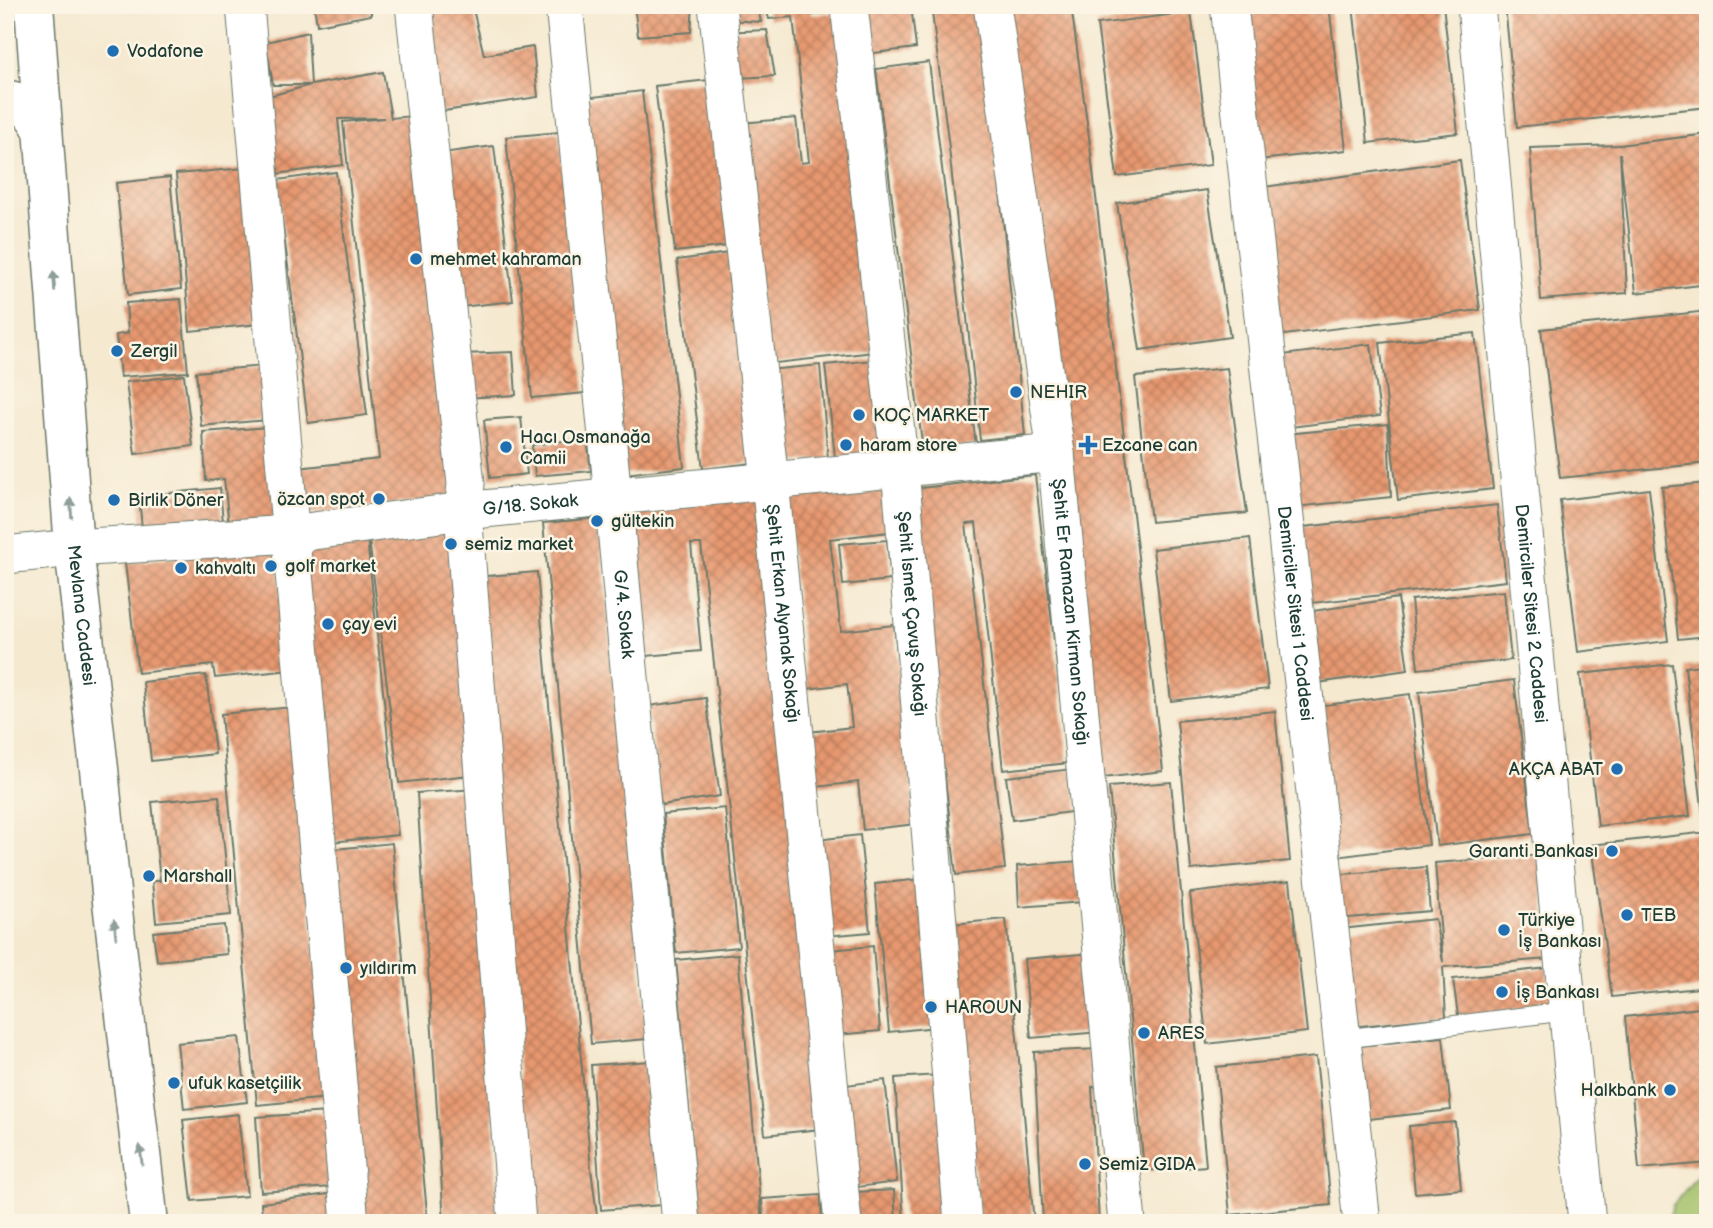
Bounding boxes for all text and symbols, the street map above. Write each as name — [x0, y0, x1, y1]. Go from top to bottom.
place label: Vodafone — [127, 41, 204, 62]
marker: Vodafone — [105, 43, 121, 59]
place label: mehmet kahraman — [430, 249, 582, 270]
marker: mehmet kahraman — [408, 251, 424, 267]
one-way arrow — [48, 270, 59, 292]
place label: Zergil — [130, 341, 177, 362]
marker: Zergil — [109, 343, 125, 359]
place label: NEHIR — [1030, 382, 1087, 403]
marker: NEHIR — [1008, 384, 1024, 400]
place label: KOÇ MARKET — [873, 405, 989, 426]
marker: KOÇ MARKET — [851, 407, 867, 423]
place label: Hacı Osmanağa Camii — [520, 427, 651, 469]
place label: haram store — [860, 435, 957, 456]
place label: Ezcane can — [1102, 435, 1198, 456]
marker: haram store — [838, 437, 854, 453]
marker: Ezcane can — [1080, 437, 1096, 453]
marker: Hacı Osmanağa Camii — [498, 439, 514, 455]
street label: Şehit Er Ramazan Kirman Sokağı — [1048, 477, 1093, 746]
place label: özcan spot — [277, 489, 365, 510]
street label: G/18. Sokak — [482, 489, 579, 520]
place label: Birlik Döner — [128, 490, 224, 511]
marker: özcan spot — [371, 491, 387, 507]
marker: Birlik Döner — [106, 492, 122, 508]
one-way arrow — [65, 497, 76, 519]
street label: Şehit Erkan Alyanak Sokağı — [762, 503, 804, 724]
street label: Demirciler Sitesi 2 Caddesi — [1511, 503, 1552, 724]
street label: Demirciler Sitesi 1 Caddesi — [1273, 505, 1318, 722]
street label: Şehit İsmet Çavuş Sokağı — [893, 510, 931, 717]
place label: gültekin — [611, 511, 674, 532]
marker: gültekin — [589, 513, 605, 529]
place label: semiz market — [465, 534, 574, 555]
marker: semiz market — [443, 536, 459, 552]
street label: Mevlana Caddesi — [63, 544, 100, 687]
place label: golf market — [285, 556, 377, 577]
place label: kahvaltı — [195, 558, 256, 579]
marker: golf market — [263, 558, 279, 574]
marker: kahvaltı — [173, 560, 189, 576]
street label: G/4. Sokak — [609, 569, 639, 660]
place label: çay evi — [342, 614, 397, 635]
marker: çay evi — [320, 616, 336, 632]
place label: AKÇA ABAT — [1509, 759, 1603, 780]
marker: AKÇA ABAT — [1609, 761, 1625, 777]
place label: Garanti Bankası — [1469, 841, 1598, 862]
marker: Garanti Bankası — [1604, 843, 1620, 859]
place label: Marshall — [163, 866, 232, 887]
marker: Marshall — [141, 868, 157, 884]
place label: TEB — [1641, 905, 1676, 926]
marker: TEB — [1619, 907, 1635, 923]
place label: Türkiye İş Bankası — [1518, 910, 1602, 952]
one-way arrow — [109, 918, 120, 940]
marker: Türkiye İş Bankası — [1496, 922, 1512, 938]
place label: yıldırım — [359, 958, 417, 979]
marker: yıldırım — [338, 960, 354, 976]
place label: İş Bankası — [1516, 981, 1600, 1003]
marker: İş Bankası — [1494, 984, 1510, 1000]
place label: HAROUN — [945, 997, 1022, 1018]
marker: HAROUN — [923, 999, 939, 1015]
place label: ARES — [1158, 1023, 1205, 1044]
marker: ARES — [1136, 1025, 1152, 1041]
place label: ufuk kasetçilik — [188, 1073, 301, 1094]
marker: ufuk kasetçilik — [166, 1075, 182, 1091]
place label: Halkbank — [1581, 1080, 1656, 1101]
marker: Halkbank — [1662, 1082, 1678, 1098]
one-way arrow — [135, 1144, 146, 1166]
place label: Semiz GIDA — [1099, 1154, 1196, 1175]
marker: Semiz GIDA — [1077, 1156, 1093, 1172]

